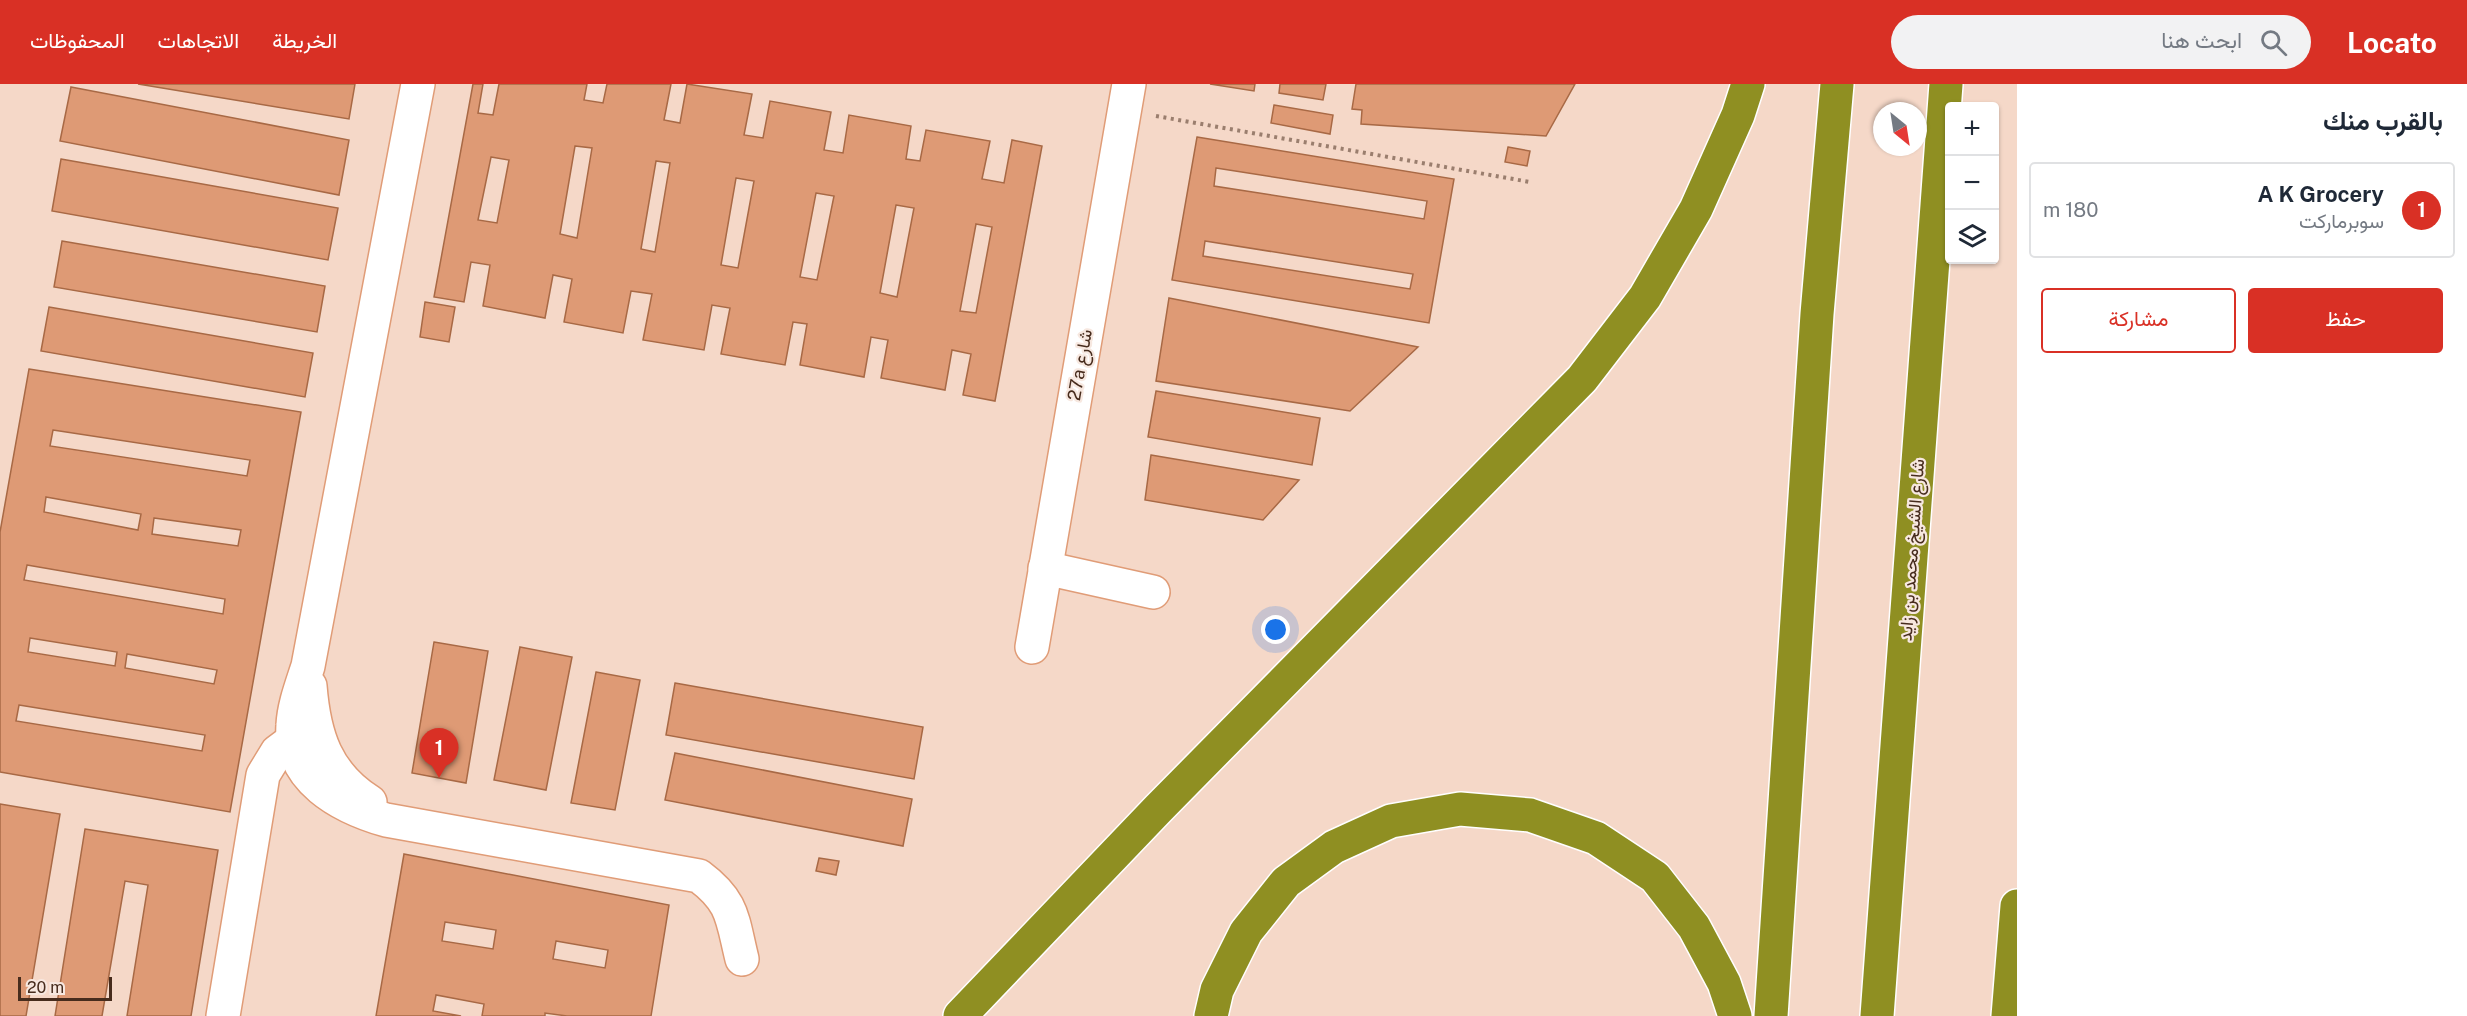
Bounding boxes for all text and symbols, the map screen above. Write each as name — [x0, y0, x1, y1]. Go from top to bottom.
search box — [1891, 15, 2311, 69]
icon: search — [2257, 26, 2290, 59]
text: Locato — [2347, 26, 2437, 59]
text: ابحث هنا — [2161, 27, 2242, 53]
text: المحفوظات — [30, 28, 125, 53]
text: الاتجاهات — [158, 28, 239, 53]
text: الخريطة — [272, 28, 337, 53]
north arrow — [1873, 102, 1927, 156]
map controls — [1945, 102, 1999, 264]
button: + — [1945, 102, 1999, 156]
text: بالقرب منك — [2323, 105, 2443, 136]
button: − — [1945, 156, 1999, 210]
text: A K Grocery — [2258, 181, 2384, 207]
text: 180 m — [2043, 198, 2098, 222]
text: 1 — [2417, 198, 2426, 222]
text: سوبرماركت — [2299, 209, 2384, 233]
button: layers — [1945, 210, 1999, 264]
button: مشاركة — [2041, 288, 2236, 353]
button: حفظ — [2248, 288, 2443, 353]
street label: 27a شارع — [1063, 328, 1098, 403]
street label: شارع الشيخ محمد بن زايد — [1895, 458, 1930, 642]
your location — [1261, 615, 1290, 644]
pin: 1 — [420, 728, 458, 778]
scale bar — [18, 974, 112, 1002]
text: 20 m — [27, 978, 64, 997]

